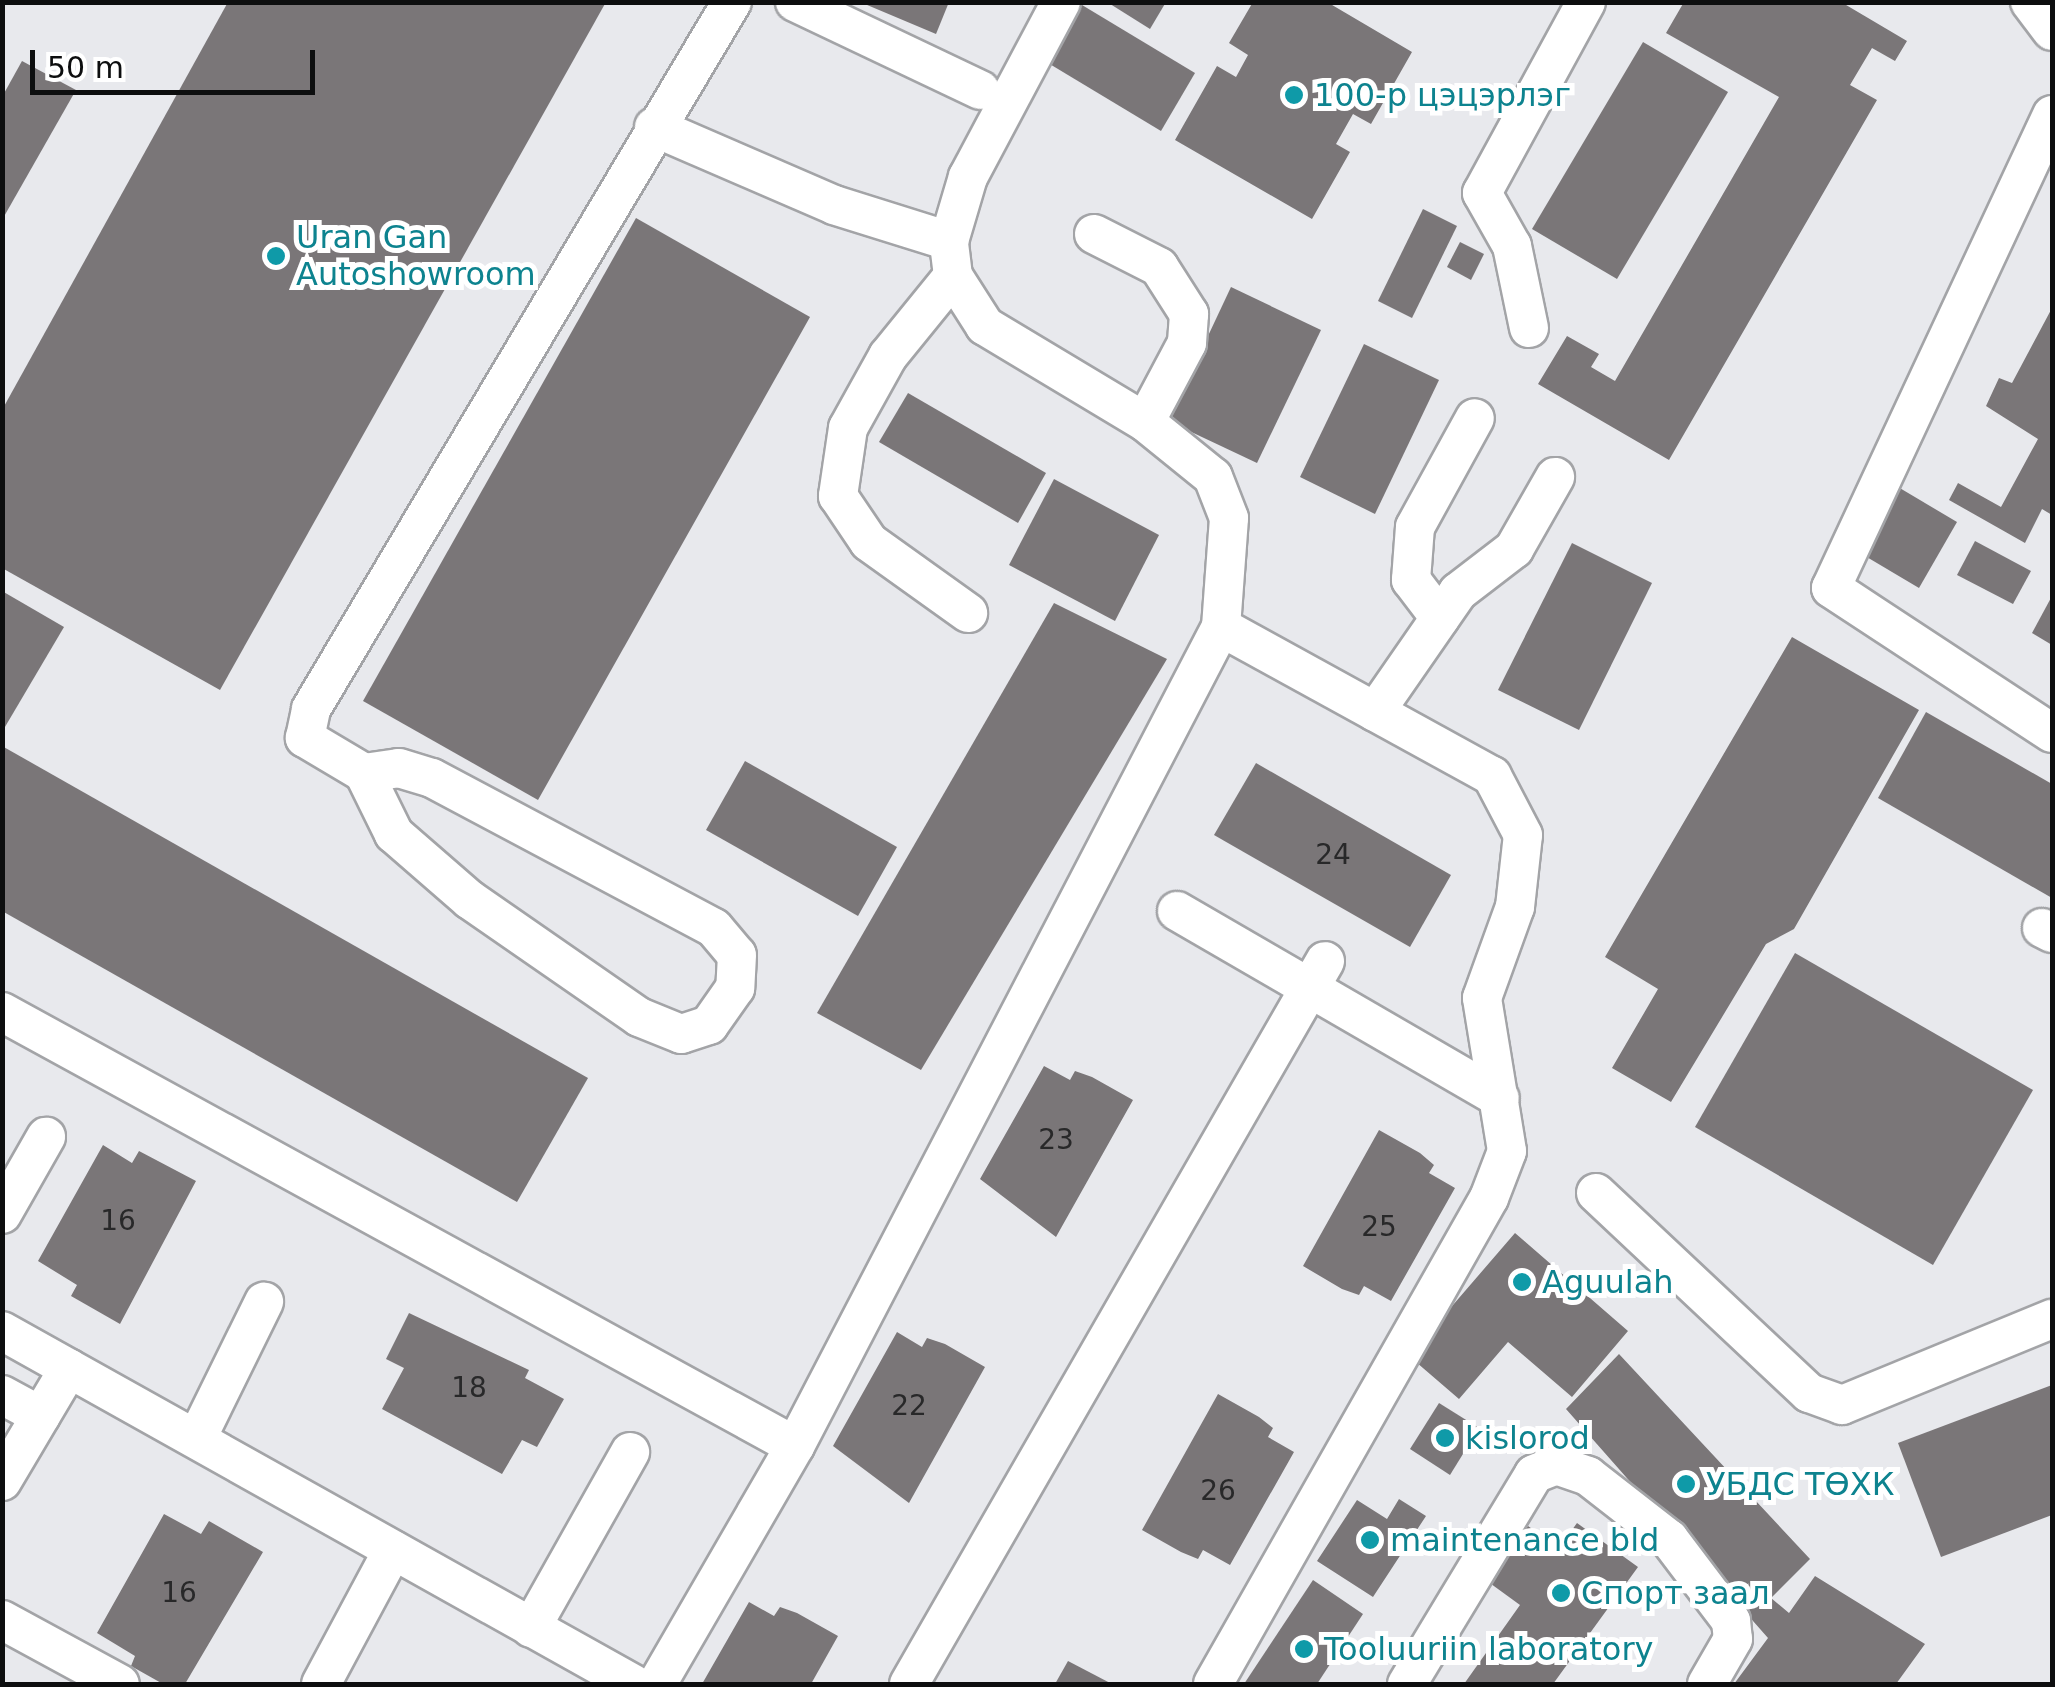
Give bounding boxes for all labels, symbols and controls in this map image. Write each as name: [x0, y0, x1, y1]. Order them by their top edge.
scale bar: [35, 30, 320, 92]
text: 50 m: [47, 50, 124, 85]
place label: 100-р цэцэрлэг: [1314, 76, 1571, 114]
marker: 100-р цэцэрлэг: [1283, 84, 1305, 106]
place label: Uran Gan Autoshowroom: [296, 219, 536, 294]
marker: Uran Gan Autoshowroom: [265, 245, 287, 267]
house number: 24: [1315, 838, 1351, 872]
house number: 23: [1038, 1123, 1074, 1157]
house number: 16: [100, 1204, 136, 1238]
house number: 25: [1361, 1210, 1397, 1244]
place label: Aguulah: [1542, 1263, 1674, 1301]
marker: Aguulah: [1511, 1271, 1533, 1293]
house number: 18: [451, 1371, 487, 1405]
house number: 22: [891, 1389, 927, 1423]
place label: kislorod: [1465, 1419, 1590, 1457]
marker: kislorod: [1434, 1427, 1456, 1449]
place label: УБДС ТӨХК: [1706, 1465, 1894, 1503]
marker: УБДС ТӨХК: [1675, 1473, 1697, 1495]
house number: 26: [1200, 1474, 1236, 1508]
place label: maintenance bld: [1390, 1521, 1659, 1559]
marker: maintenance bld: [1359, 1529, 1381, 1551]
place label: Спорт заал: [1581, 1574, 1770, 1612]
house number: 16: [161, 1576, 197, 1610]
marker: Спорт заал: [1550, 1582, 1572, 1604]
place label: Tooluuriin laboratory: [1324, 1630, 1653, 1668]
marker: Tooluuriin laboratory: [1293, 1638, 1315, 1660]

